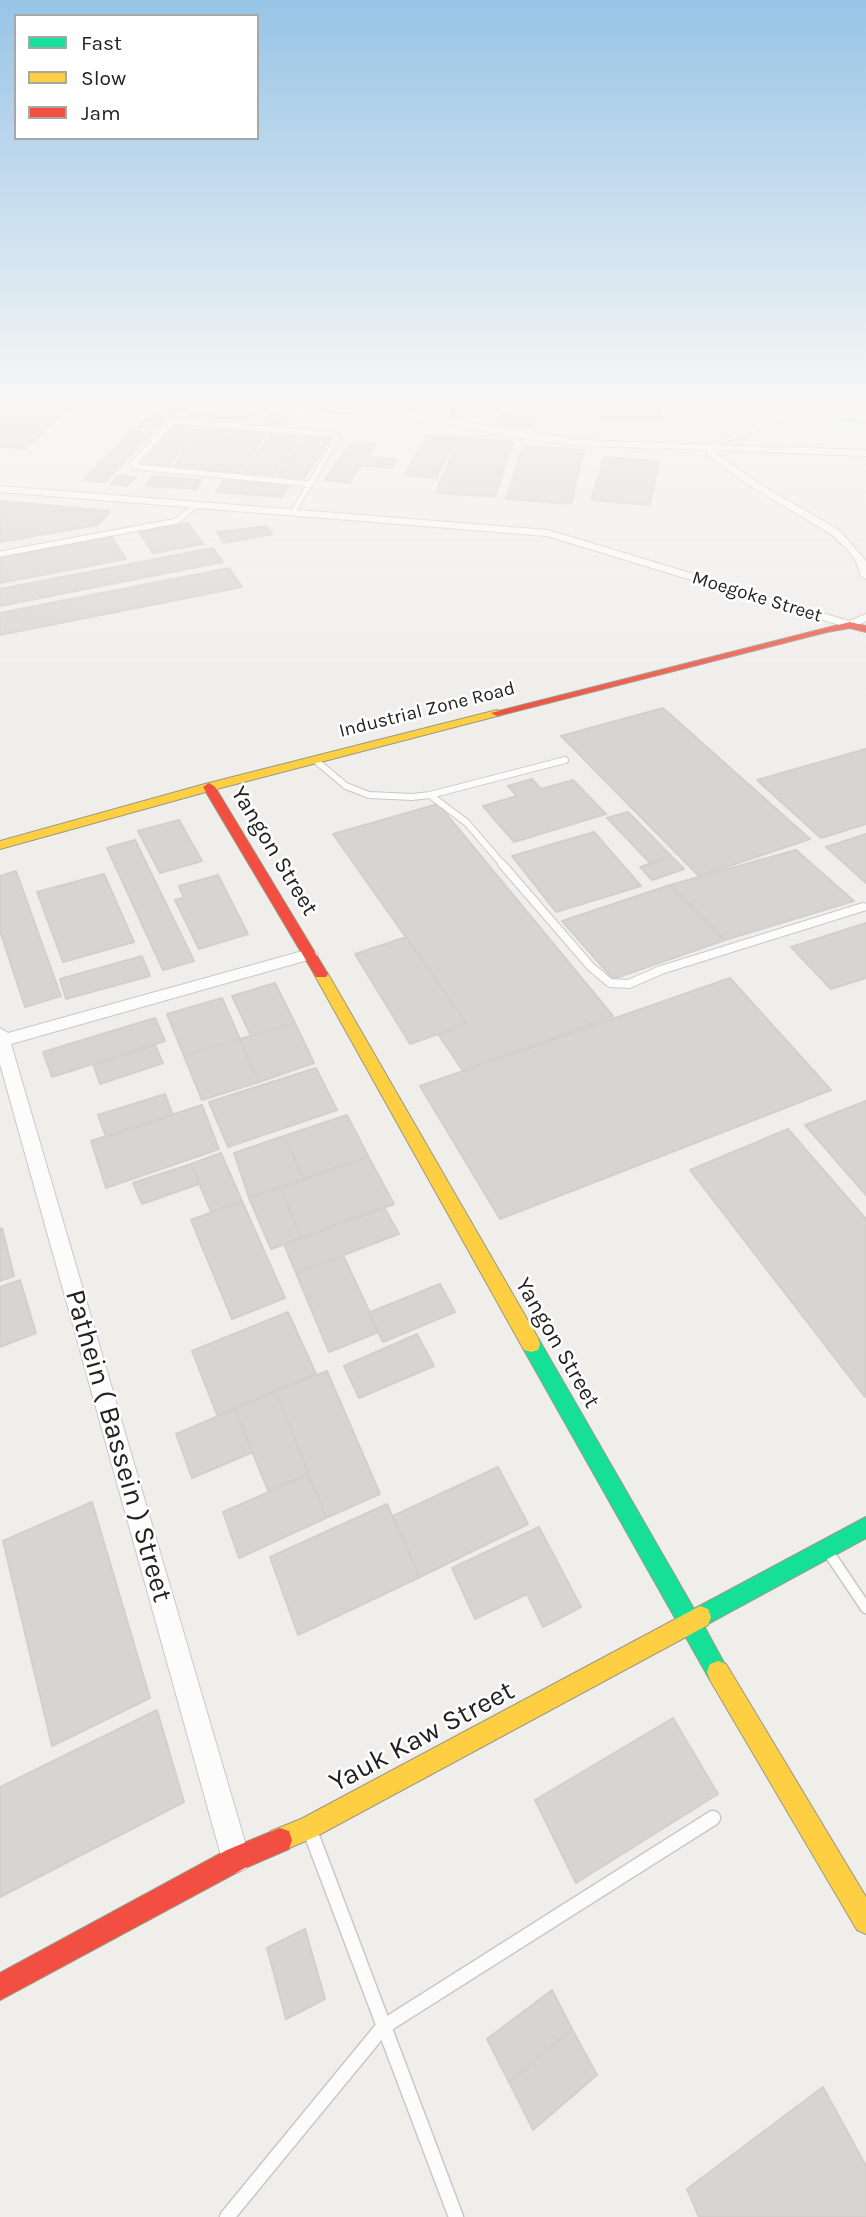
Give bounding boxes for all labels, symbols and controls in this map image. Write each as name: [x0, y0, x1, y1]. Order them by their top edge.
legend: [14, 14, 259, 140]
text: Fast: [81, 31, 122, 55]
text: Slow: [81, 66, 126, 90]
text: Jam: [81, 101, 121, 125]
street label: Moegoke Street: [689, 566, 825, 628]
street label: Industrial Zone Road: [337, 677, 517, 743]
street label: Yangon Street: [225, 781, 323, 921]
street label: Yangon Street: [509, 1273, 605, 1413]
street label: Pathein ( Bassein ) Street: [57, 1286, 179, 1606]
street label: Yauk Kaw Street: [324, 1674, 520, 1800]

